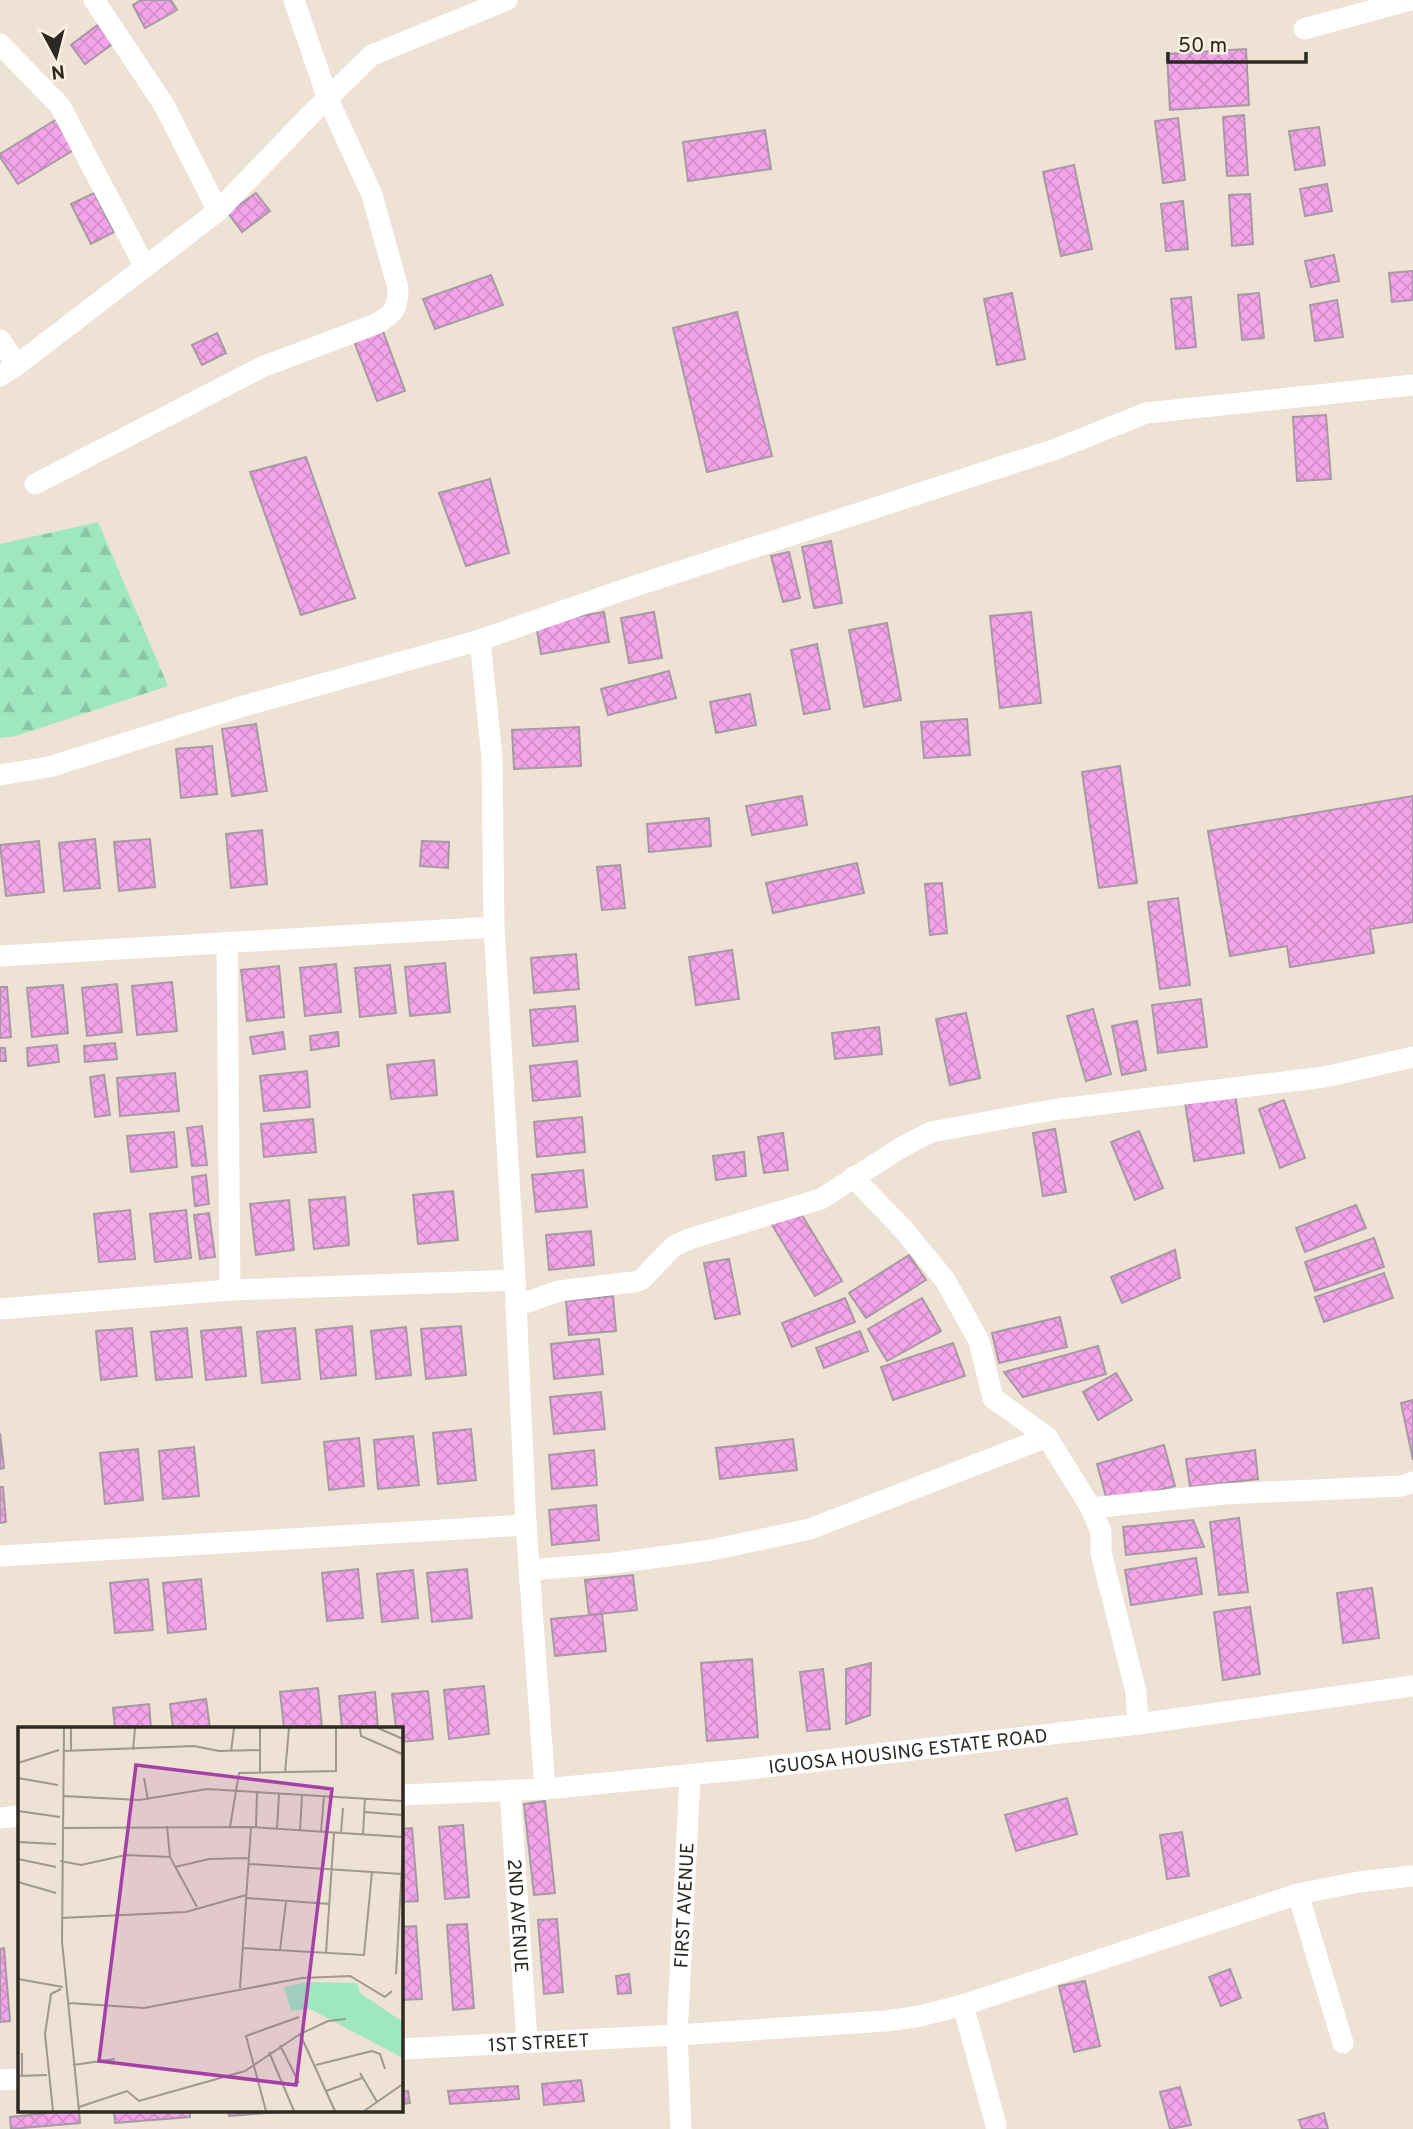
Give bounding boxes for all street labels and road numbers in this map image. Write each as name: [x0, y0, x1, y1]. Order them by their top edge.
street label: IGUOSA HOUSING ESTATE ROAD: [767, 1725, 1049, 1781]
street label: FIRST AVENUE: [670, 1842, 701, 1969]
street label: 2ND AVENUE: [501, 1858, 532, 1974]
street label: 1ST STREET: [488, 2029, 590, 2059]

